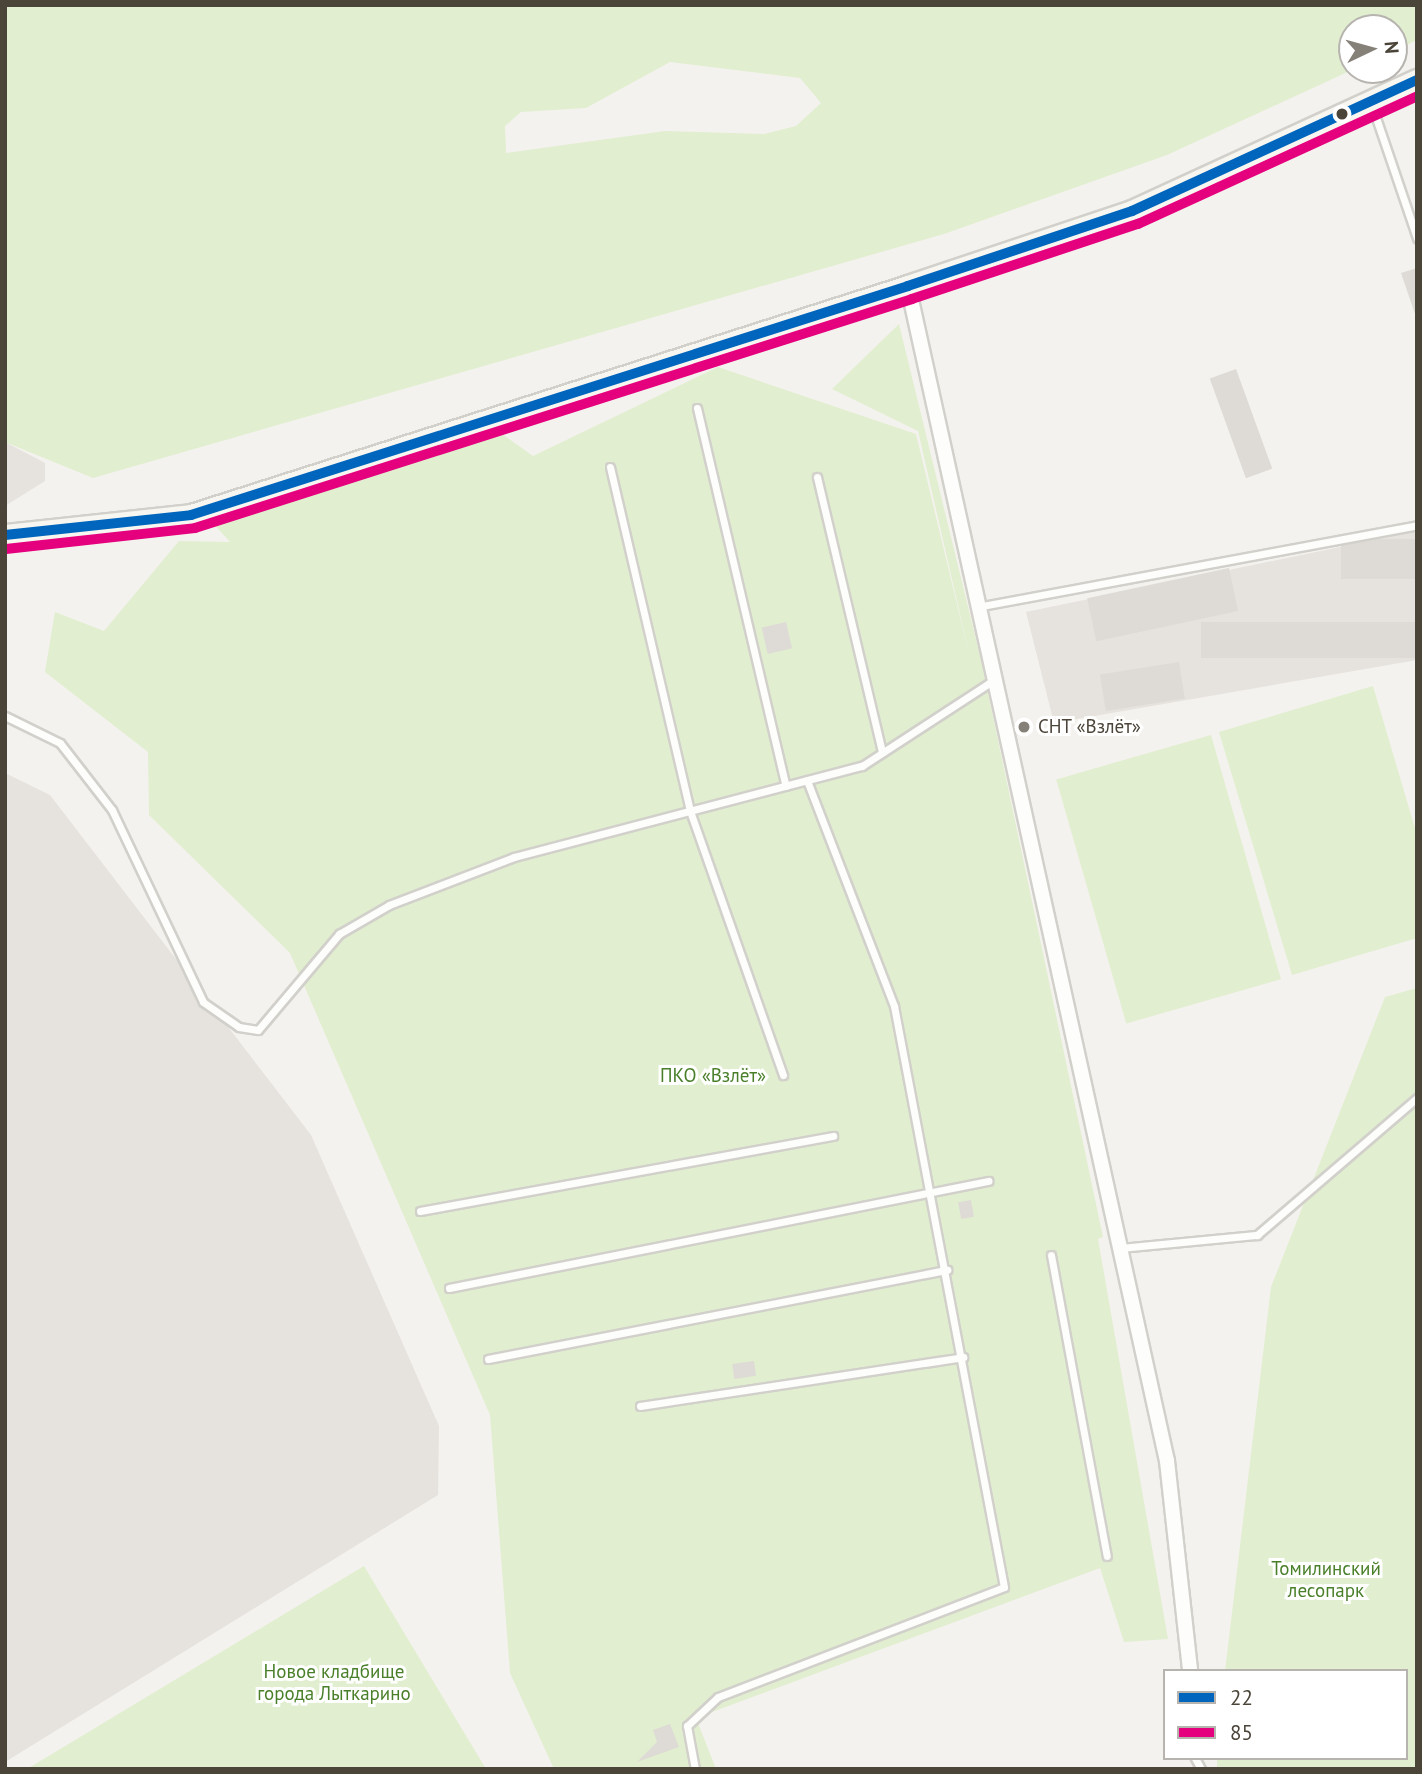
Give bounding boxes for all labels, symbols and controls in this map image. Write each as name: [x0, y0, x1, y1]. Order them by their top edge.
north arrow: [1338, 14, 1408, 84]
text: N: [1379, 40, 1404, 55]
unlabelled marker: [1335, 107, 1349, 121]
place label: СНТ «Взлёт»: [1038, 716, 1142, 738]
marker: СНТ «Взлёт»: [1016, 719, 1032, 735]
park label: ПКО «Взлёт»: [660, 1065, 766, 1087]
park label: Томилинский лесопарк: [1271, 1558, 1381, 1602]
park label: Новое кладбище города Лыткарино: [257, 1661, 411, 1705]
legend: [1163, 1669, 1408, 1760]
text: 22: [1230, 1684, 1253, 1711]
text: 85: [1230, 1719, 1253, 1746]

